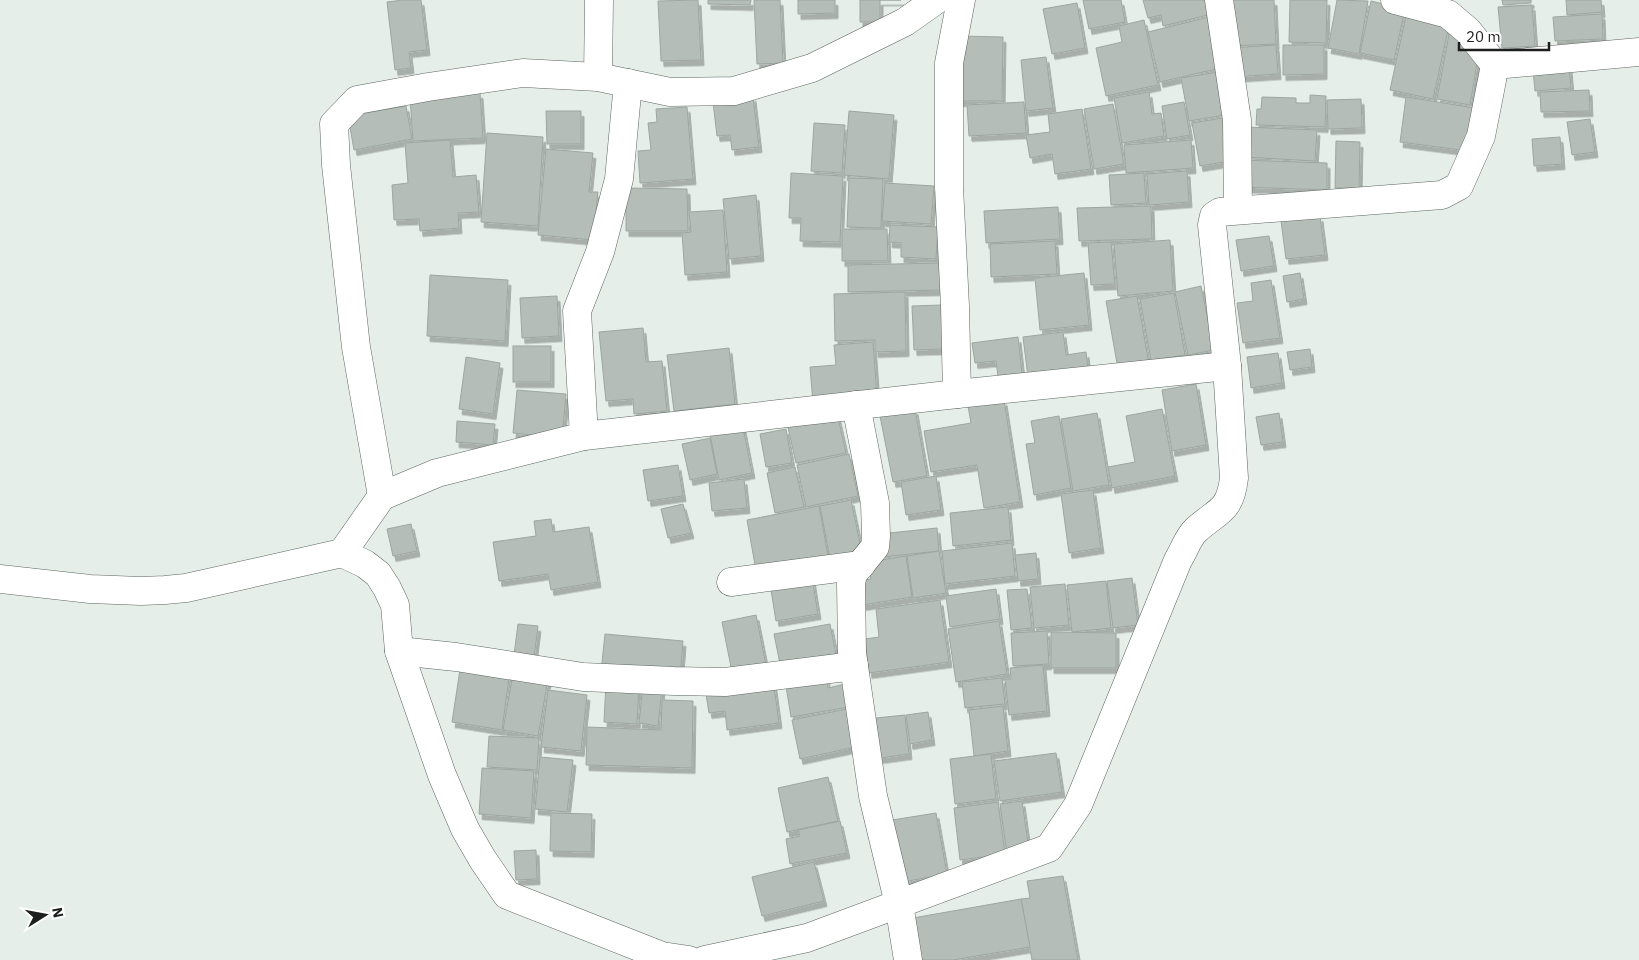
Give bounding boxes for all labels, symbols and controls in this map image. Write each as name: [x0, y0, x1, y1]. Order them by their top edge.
scale bar: [1459, 20, 1549, 52]
text: 20 m: [1466, 27, 1501, 46]
north arrow: [20, 890, 70, 940]
text: N: [48, 906, 68, 919]

